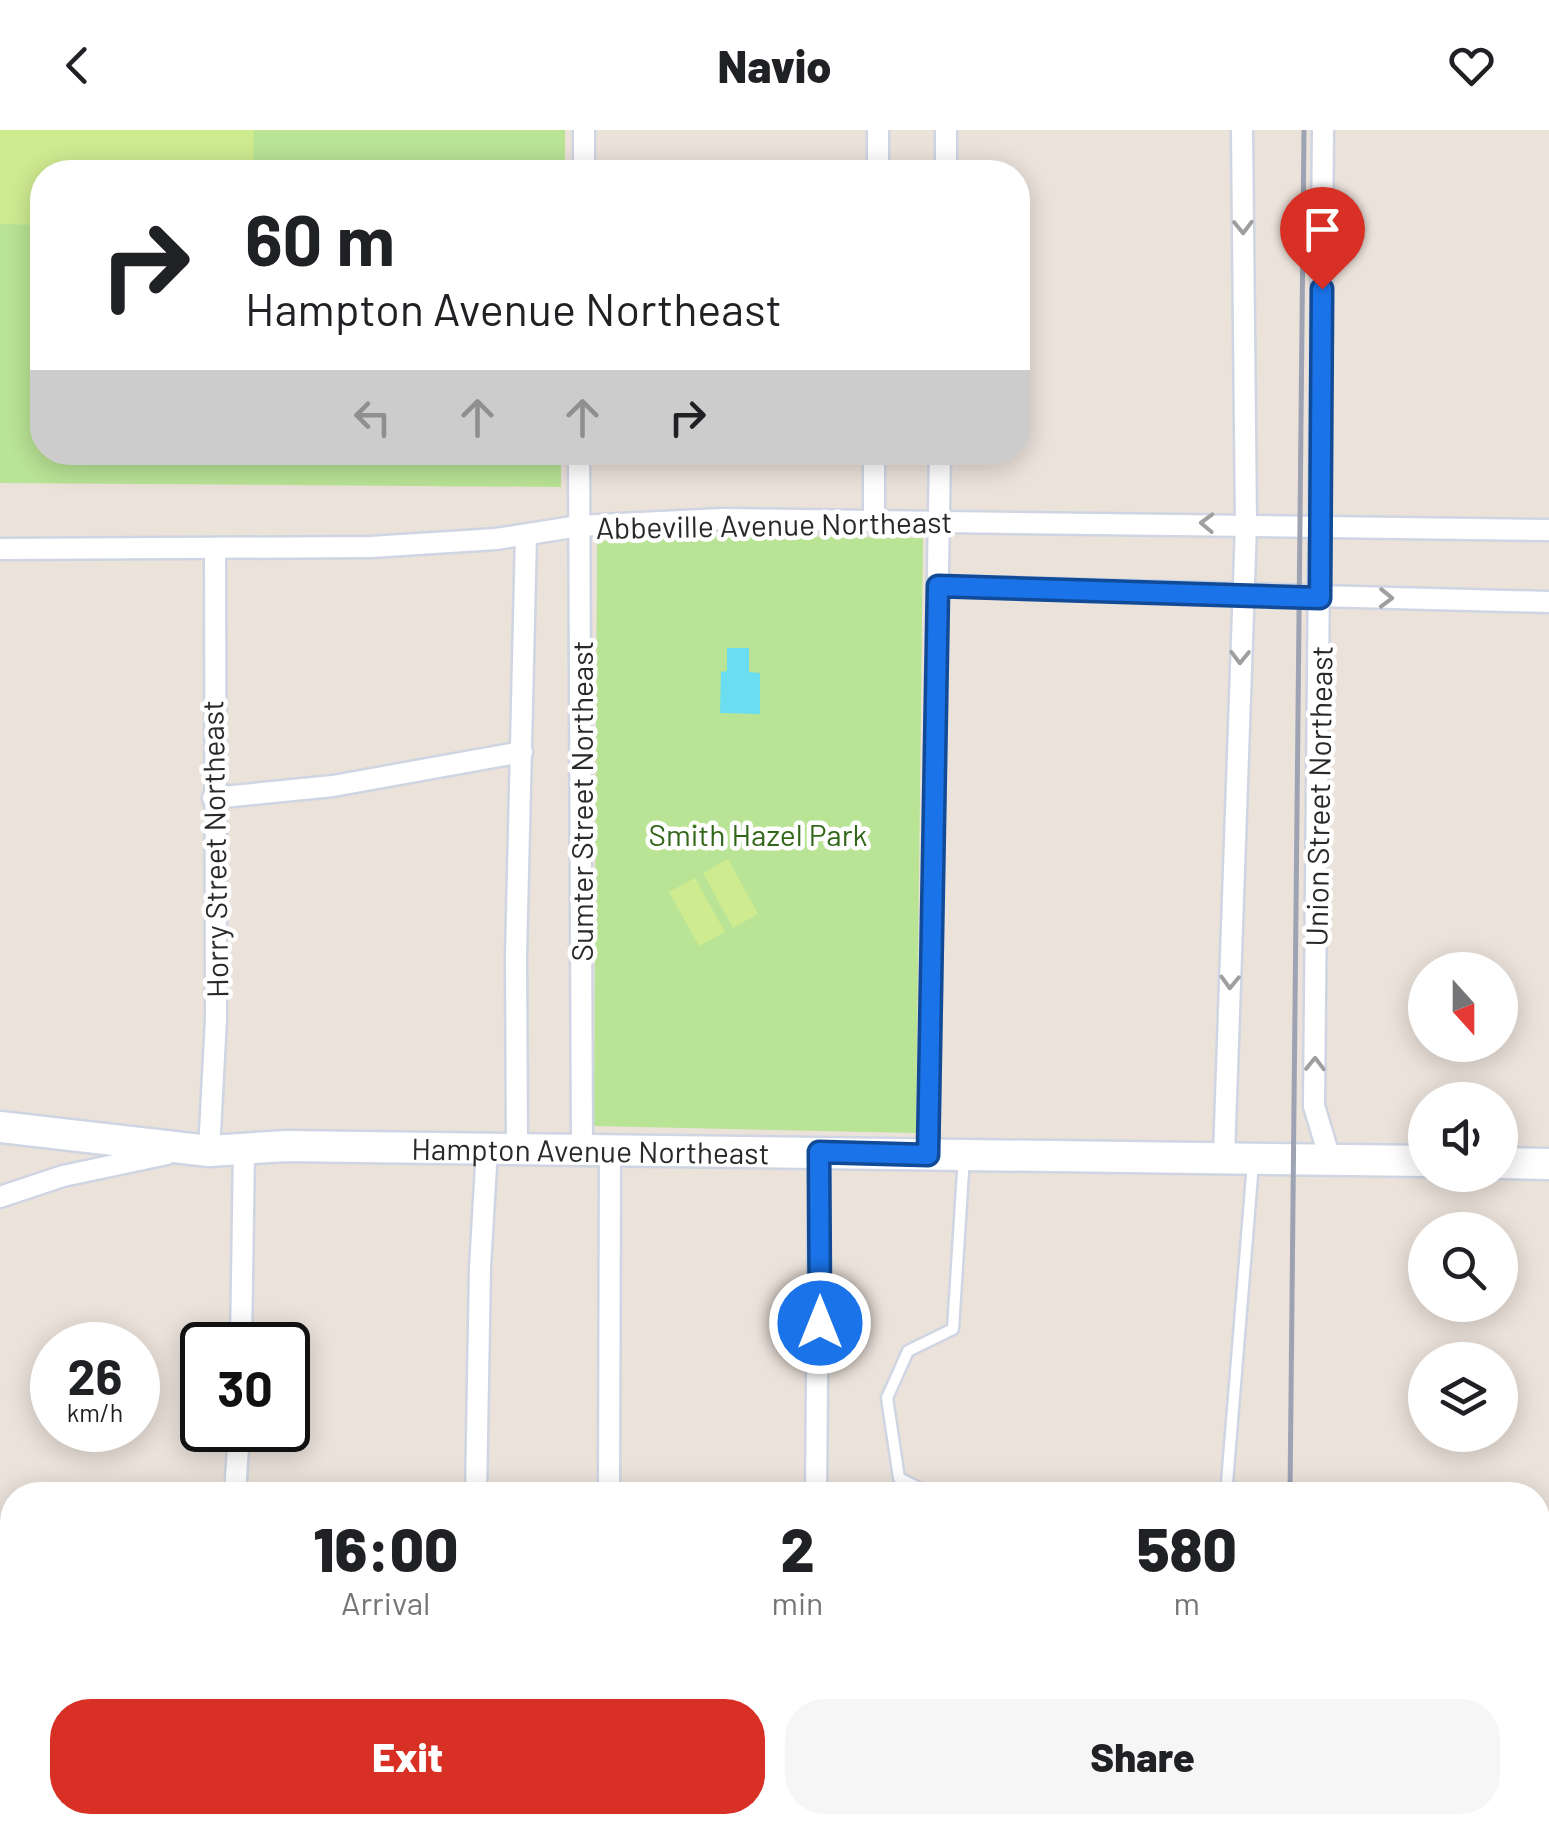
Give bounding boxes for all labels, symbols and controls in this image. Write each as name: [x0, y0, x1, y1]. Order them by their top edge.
icon: back: [50, 38, 105, 93]
text: Navio: [718, 38, 831, 92]
icon: heart: [1444, 38, 1499, 93]
pin: [1280, 187, 1365, 290]
text: 60 m: [245, 196, 395, 280]
icon: right: [80, 200, 210, 330]
icon: arrive: [1295, 202, 1350, 257]
one-way arrow: [1232, 220, 1253, 236]
text: Hampton Avenue Northeast: [245, 281, 782, 335]
icon: left: [345, 390, 400, 445]
icon: ahead: [450, 390, 505, 445]
icon: ahead: [555, 390, 610, 445]
icon: right: [660, 390, 715, 445]
street label: Abbeville Avenue Northeast: [595, 503, 953, 545]
one-way arrow: [1198, 513, 1214, 534]
one-way arrow: [1378, 587, 1394, 609]
street label: Sumter Street Northeast: [563, 640, 599, 962]
street label: Union Street Northeast: [1297, 645, 1339, 947]
one-way arrow: [1230, 650, 1251, 666]
street label: Horry Street Northeast: [193, 700, 235, 998]
park label: Smith Hazel Park: [648, 816, 868, 852]
north arrow: [1408, 952, 1518, 1062]
map controls: [1408, 952, 1518, 1452]
one-way arrow: [1220, 975, 1241, 991]
one-way arrow: [1304, 1056, 1326, 1072]
button: sound: [1408, 1082, 1518, 1192]
street label: Hampton Avenue Northeast: [411, 1130, 770, 1170]
button: search: [1408, 1212, 1518, 1322]
position arrow: [768, 1271, 872, 1375]
speed limit sign: 30: [180, 1322, 310, 1452]
button: layers: [1408, 1342, 1518, 1452]
text: 26: [68, 1345, 122, 1405]
text: km/h: [67, 1397, 123, 1427]
text: 16:00: [313, 1512, 458, 1584]
text: 2: [780, 1512, 814, 1584]
text: 580: [1137, 1512, 1237, 1584]
text: Arrival: [341, 1583, 430, 1621]
text: min: [772, 1583, 823, 1621]
text: m: [1173, 1583, 1200, 1621]
button: Exit: [50, 1699, 765, 1814]
button: Share: [785, 1699, 1500, 1814]

